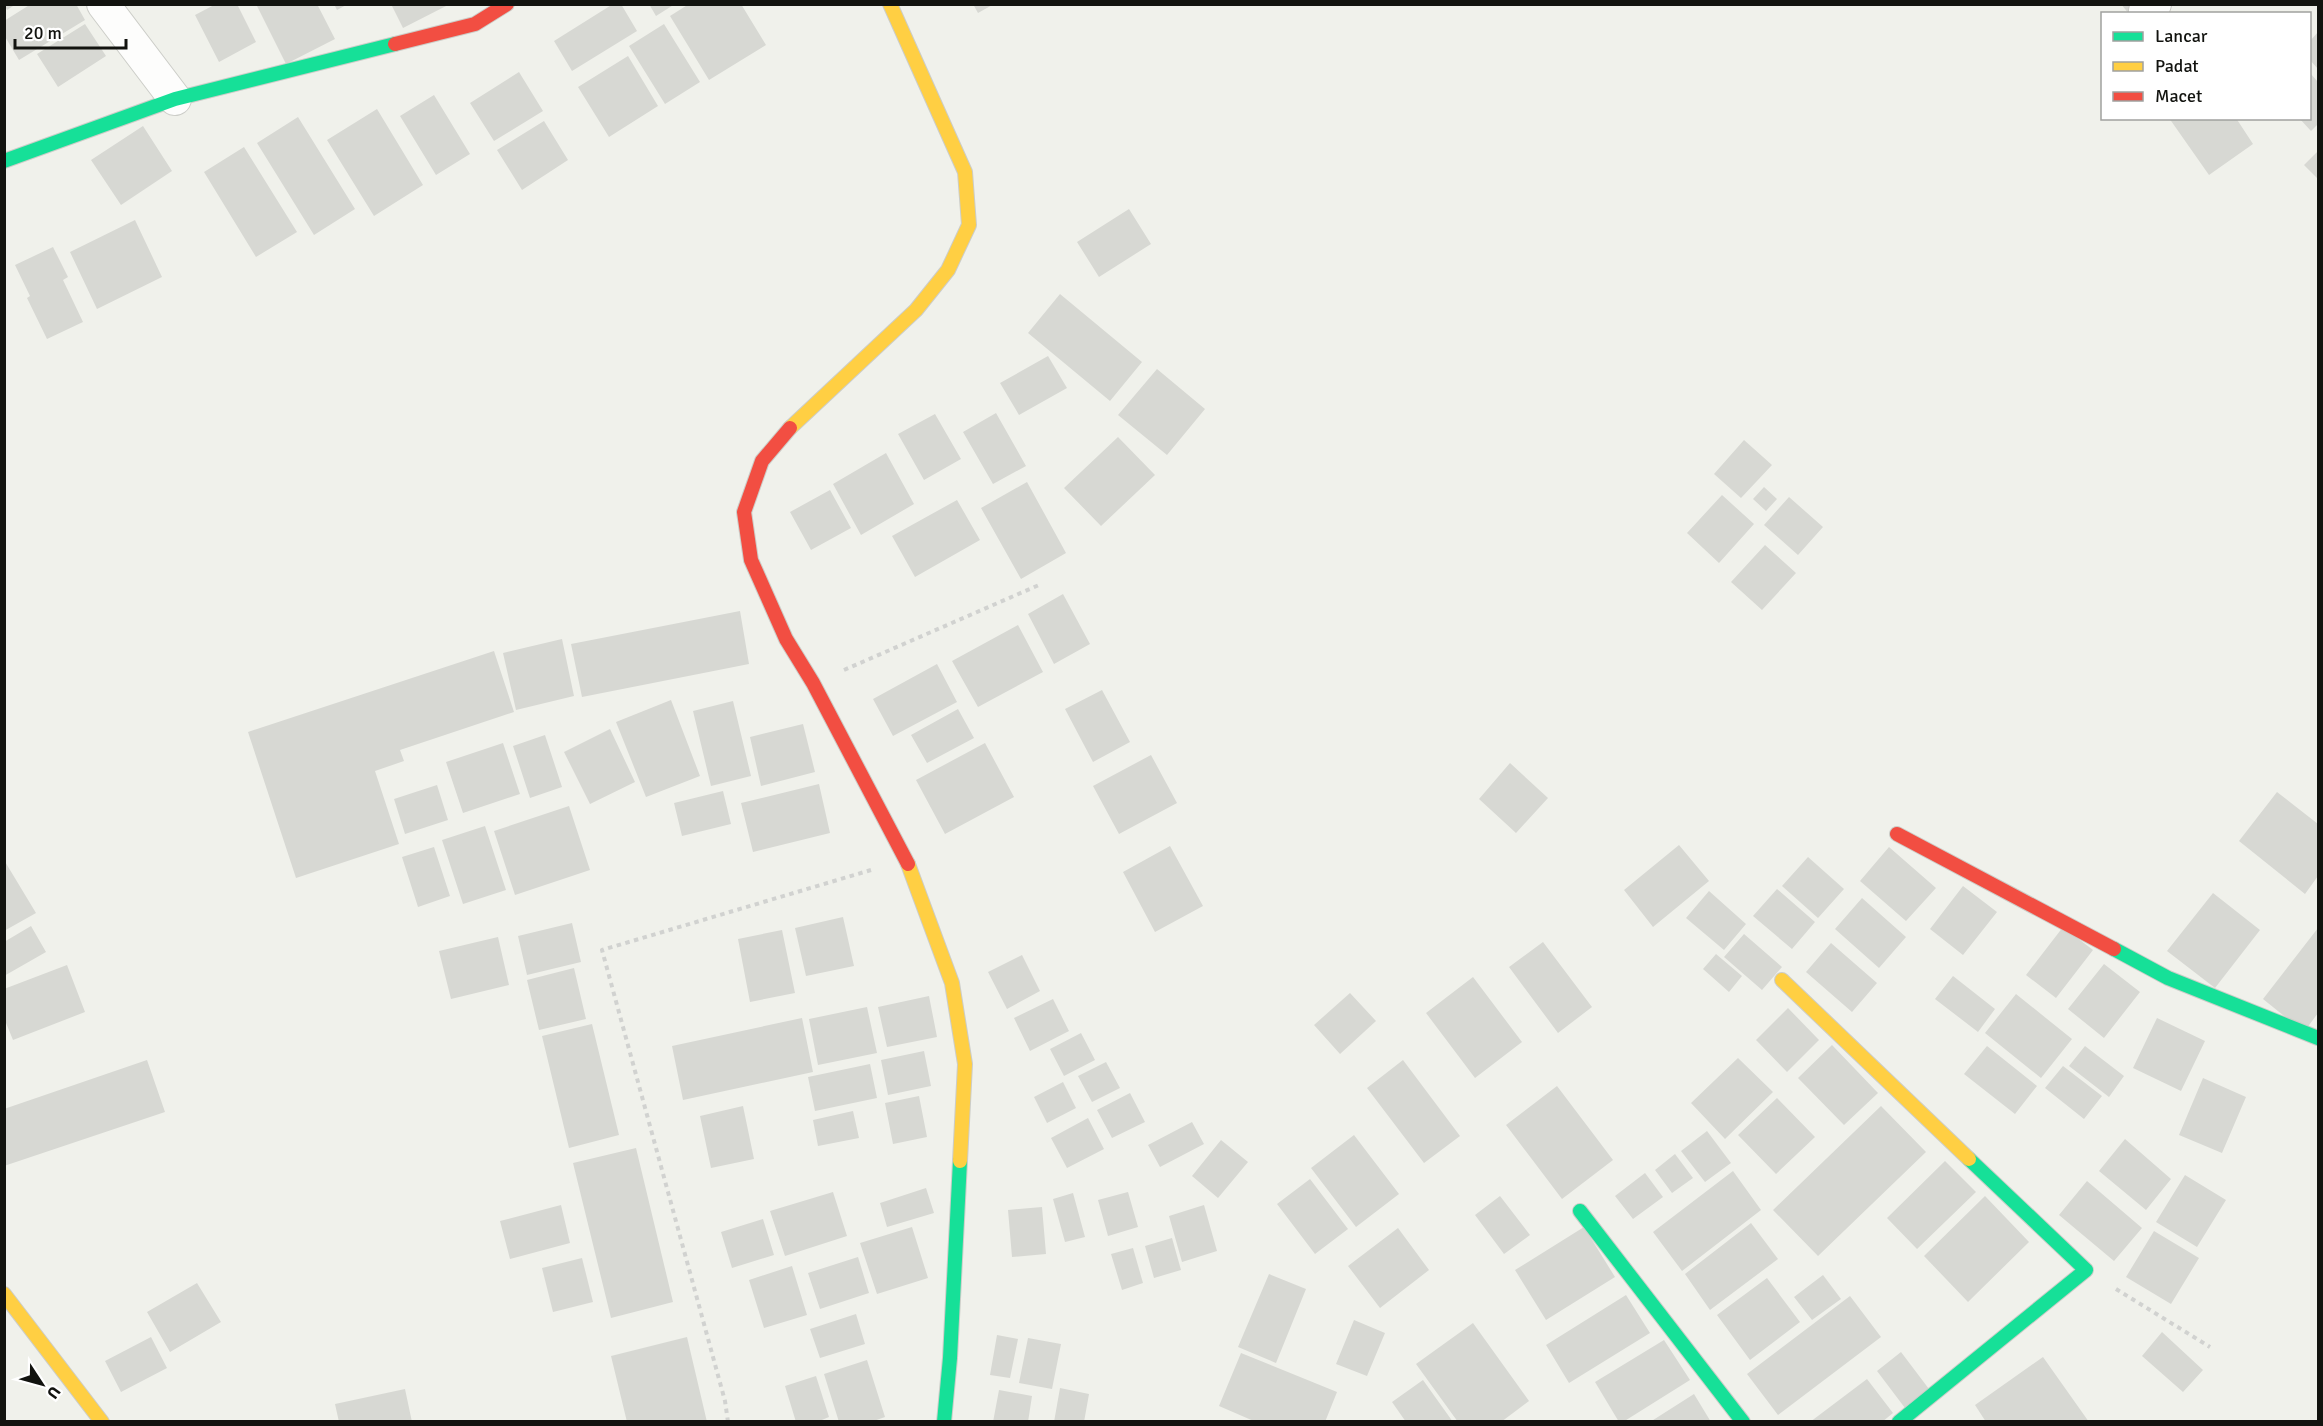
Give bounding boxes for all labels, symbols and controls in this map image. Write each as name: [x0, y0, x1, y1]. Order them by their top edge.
scale bar: [15, 12, 126, 50]
legend: [2101, 12, 2311, 120]
text: 20 m: [24, 22, 62, 44]
text: Lancar: [2155, 25, 2208, 47]
text: Padat: [2155, 55, 2199, 77]
text: Macet: [2155, 85, 2202, 107]
north arrow: [12, 1354, 72, 1414]
text: U: [42, 1382, 65, 1402]

